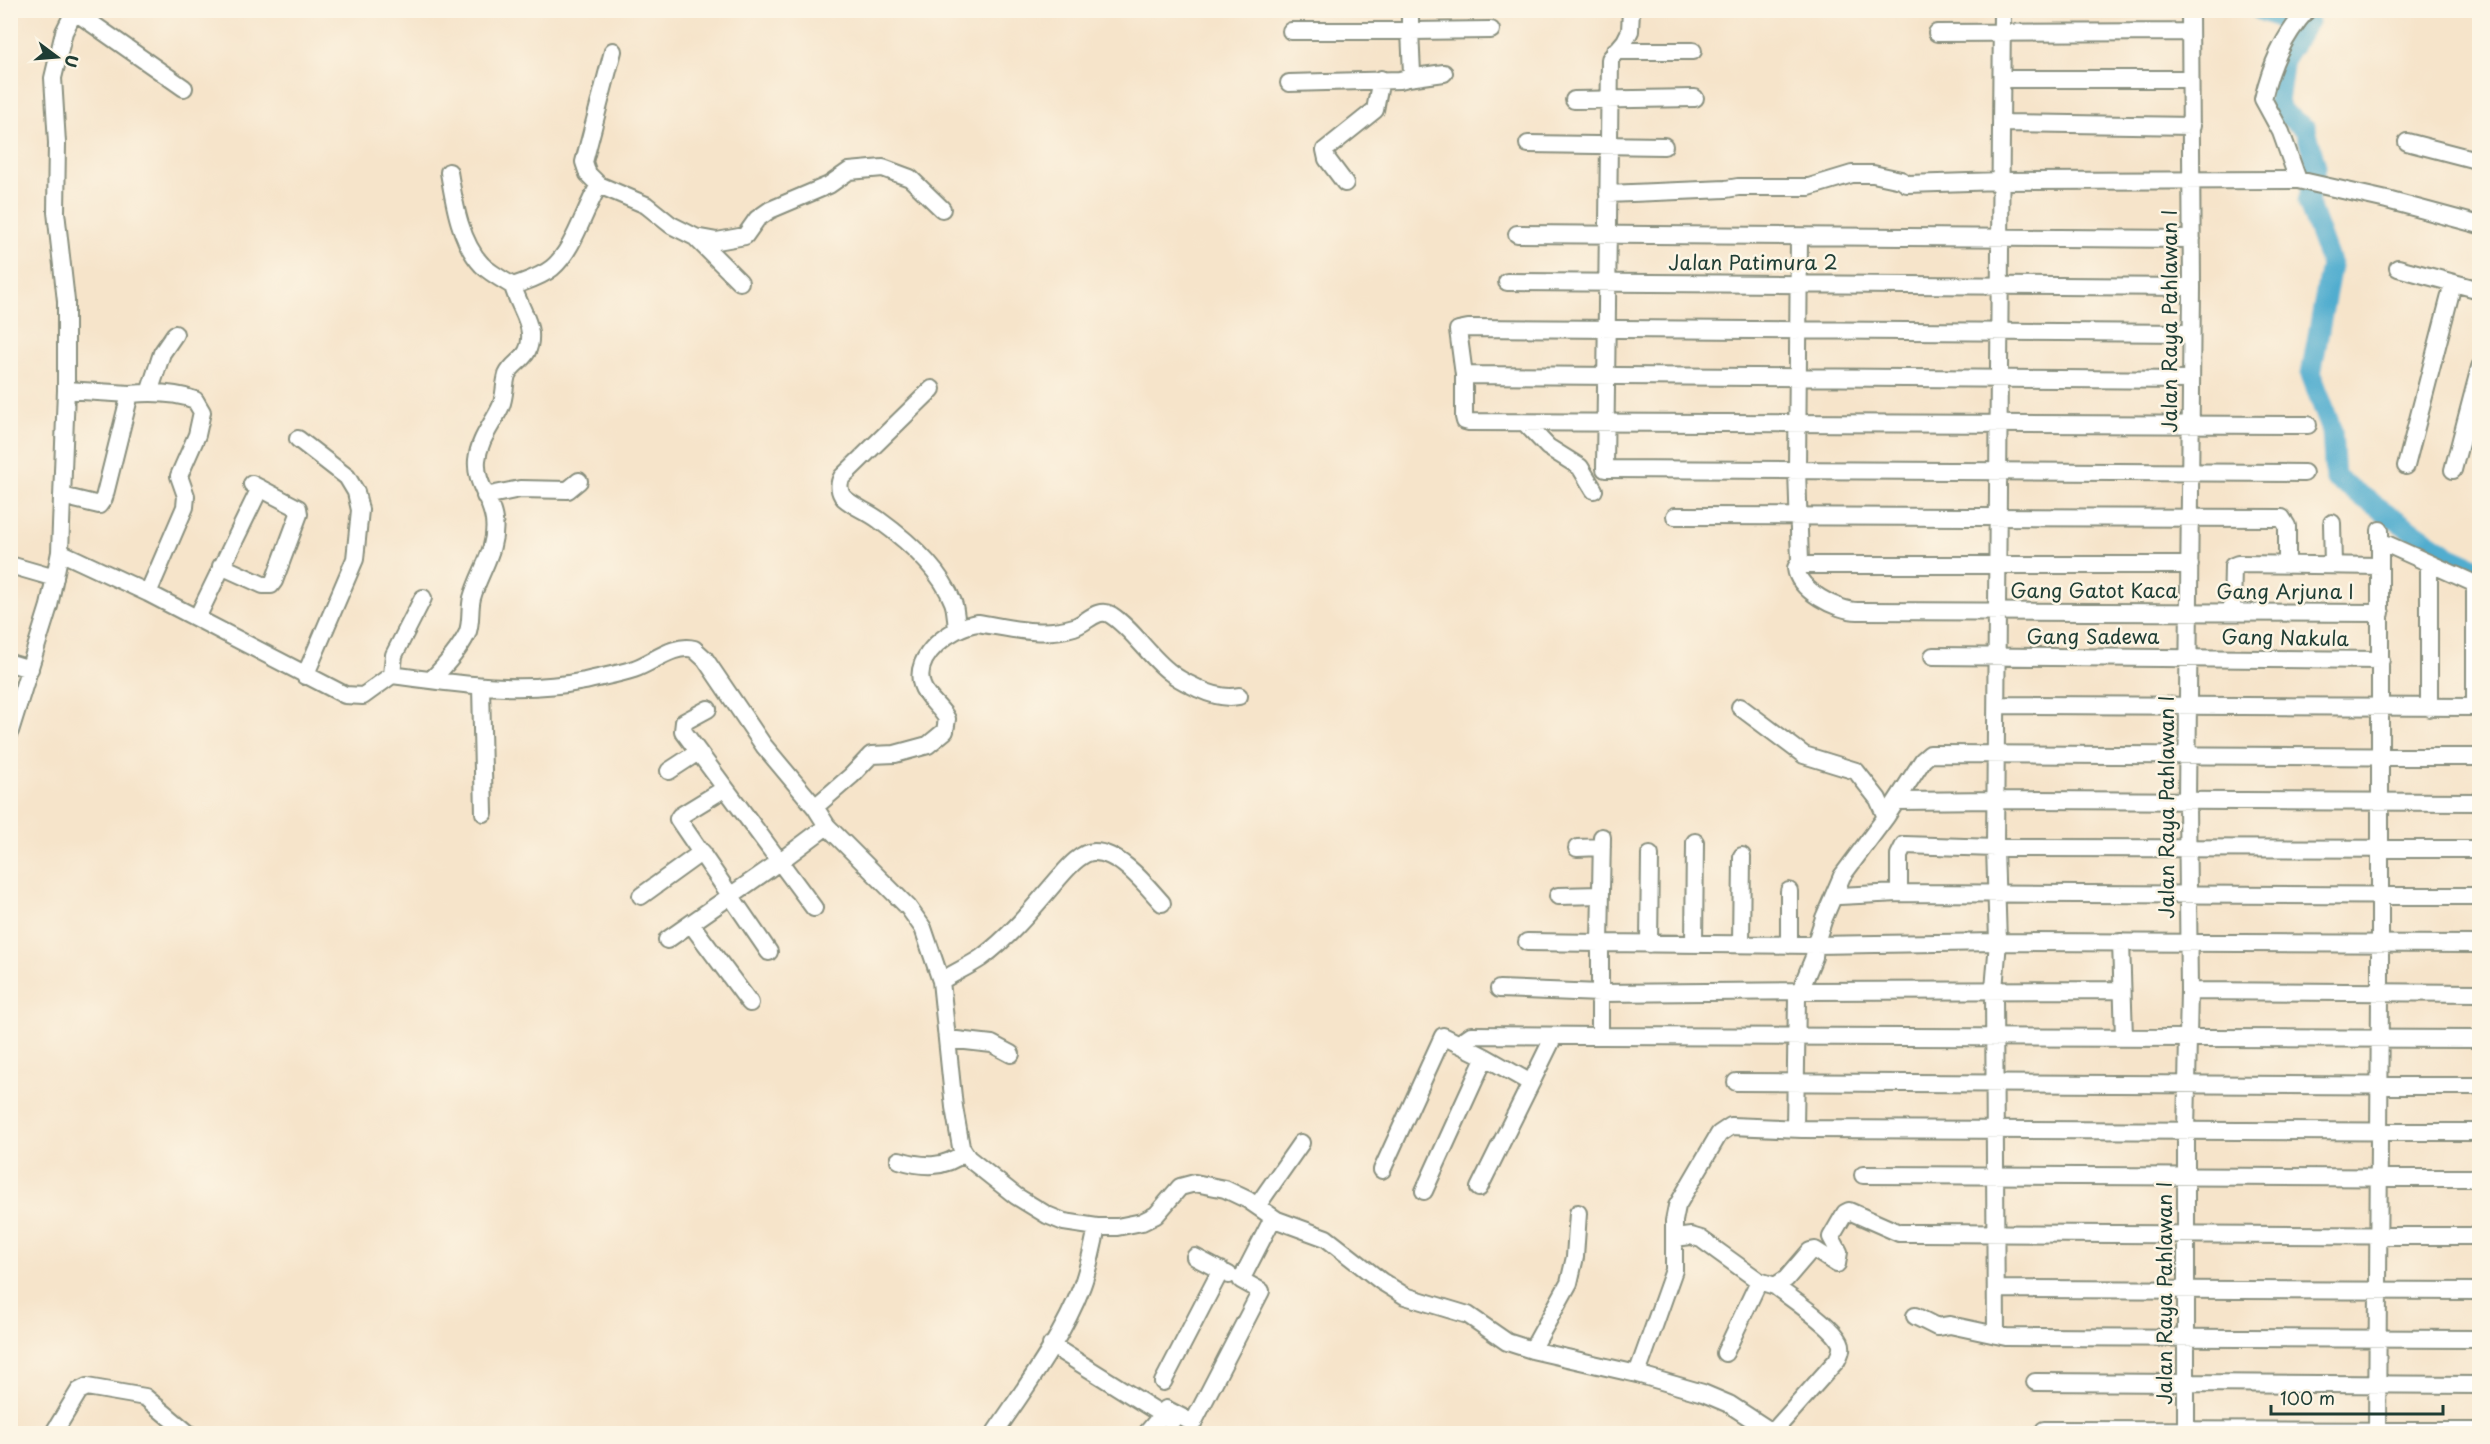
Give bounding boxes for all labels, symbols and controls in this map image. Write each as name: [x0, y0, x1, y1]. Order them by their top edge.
north arrow: [27, 27, 87, 87]
text: U: [59, 52, 86, 71]
street label: Jalan Raya Pahlawan I: [2154, 209, 2184, 433]
street label: Jalan Patimura 2: [1668, 247, 1838, 277]
street label: Gang Gatot Kaca: [2010, 575, 2178, 605]
street label: Gang Arjuna I: [2216, 576, 2354, 606]
street label: Gang Sadewa: [2026, 621, 2160, 651]
street label: Gang Nakula: [2221, 621, 2350, 653]
street label: Jalan Raya Pahlawan I: [2151, 695, 2181, 919]
street label: Jalan Raya Pahlawan I: [2149, 1181, 2179, 1405]
scale bar: [2271, 1378, 2444, 1416]
text: 100 m: [2280, 1384, 2335, 1411]

